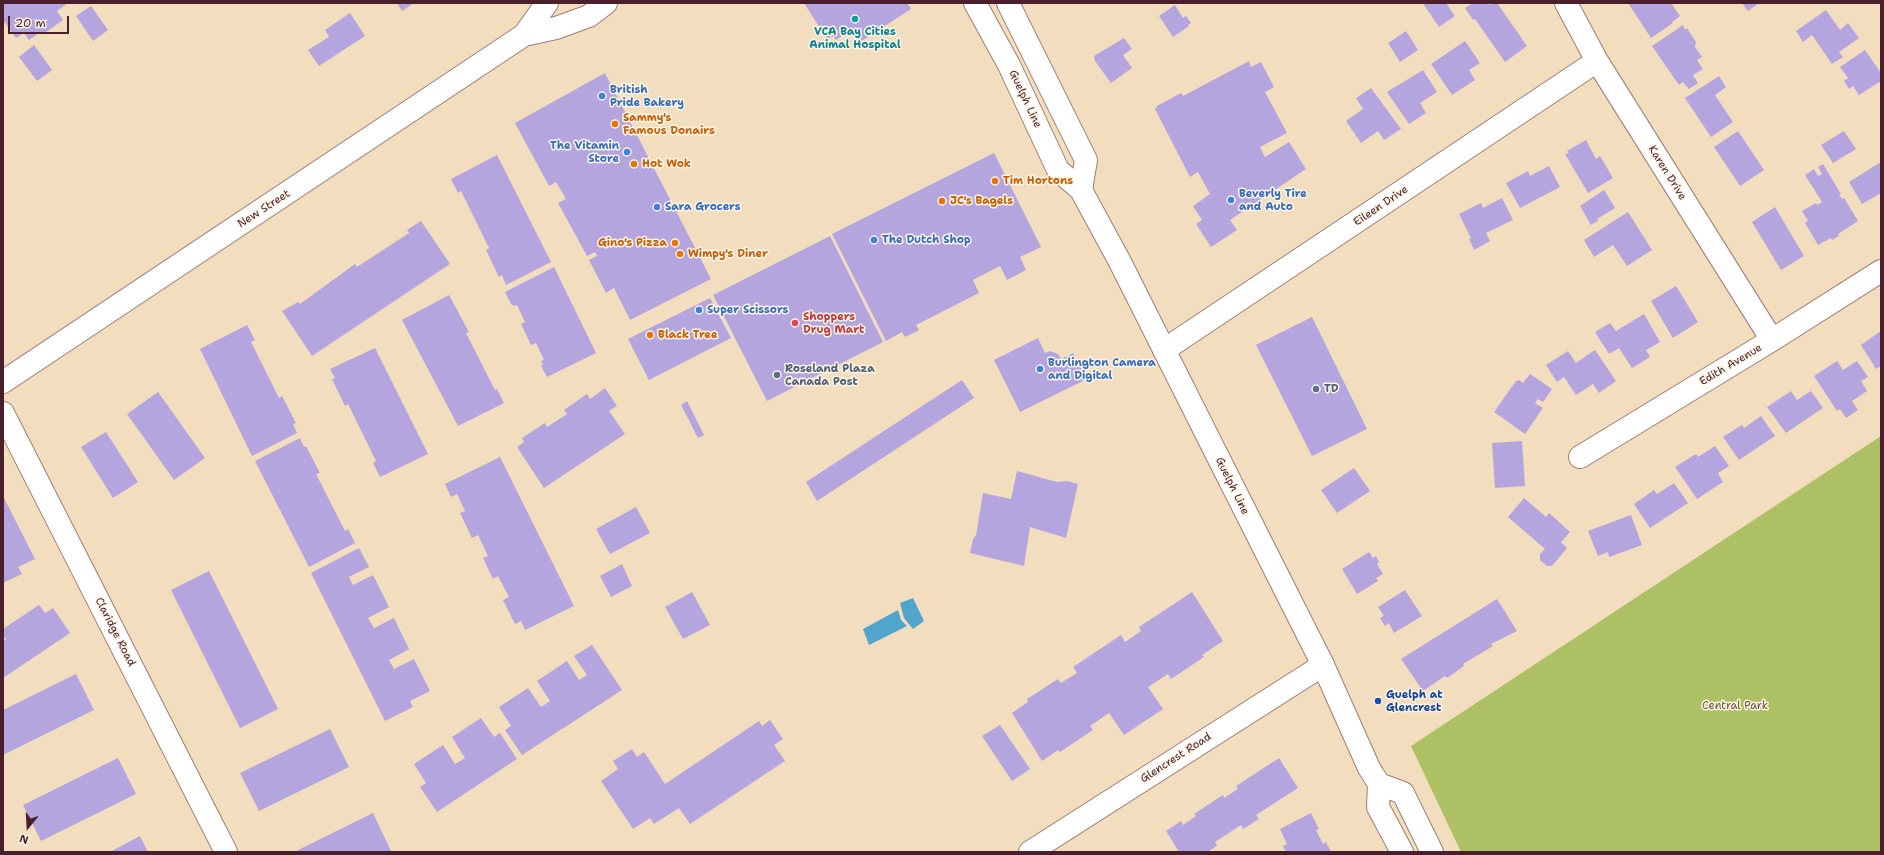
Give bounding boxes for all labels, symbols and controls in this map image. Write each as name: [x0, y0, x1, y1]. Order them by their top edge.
scale bar: [10, 8, 71, 34]
marker: VCA Bay Cities Animal Hospital: [850, 14, 860, 24]
text: 20 m: [15, 15, 46, 31]
place label: VCA Bay Cities Animal Hospital: [809, 25, 901, 51]
street label: Guelph Line: [1006, 68, 1044, 130]
place label: British Pride Bakery: [610, 83, 684, 109]
marker: British Pride Bakery: [597, 91, 607, 101]
place label: Sammy's Famous Donairs: [623, 111, 715, 137]
marker: Sammy's Famous Donairs: [610, 119, 620, 129]
place label: The Vitamin Store: [550, 139, 619, 165]
street label: Karen Drive: [1645, 143, 1689, 203]
marker: The Vitamin Store: [622, 147, 632, 157]
place label: Hot Wok: [642, 157, 691, 171]
marker: Hot Wok: [629, 159, 639, 169]
place label: Tim Hortons: [1003, 174, 1073, 188]
marker: Tim Hortons: [990, 176, 1000, 186]
street label: Eileen Drive: [1351, 183, 1411, 229]
street label: New Street: [235, 187, 293, 231]
place label: Beverly Tire and Auto: [1239, 187, 1307, 213]
place label: JC's Bagels: [950, 194, 1013, 208]
marker: Beverly Tire and Auto: [1226, 195, 1236, 205]
marker: JC's Bagels: [937, 196, 947, 206]
place label: Sara Grocers: [665, 200, 741, 214]
marker: Sara Grocers: [652, 202, 662, 212]
place label: The Dutch Shop: [882, 233, 971, 247]
marker: The Dutch Shop: [869, 235, 879, 245]
place label: Gino's Pizza: [598, 236, 667, 250]
marker: Gino's Pizza: [670, 238, 680, 248]
place label: Wimpy's Diner: [688, 247, 768, 261]
marker: Wimpy's Diner: [675, 249, 685, 259]
place label: Super Scissors: [707, 303, 788, 317]
marker: Super Scissors: [694, 305, 704, 315]
place label: Shoppers Drug Mart: [803, 310, 864, 336]
marker: Shoppers Drug Mart: [790, 318, 800, 328]
place label: Black Tree: [658, 328, 718, 342]
marker: Black Tree: [645, 330, 655, 340]
street label: Edith Avenue: [1697, 341, 1765, 389]
place label: Burlington Camera and Digital: [1048, 356, 1156, 382]
place label: Roseland Plaza Canada Post: [785, 362, 875, 388]
marker: Burlington Camera and Digital: [1035, 364, 1045, 374]
marker: Roseland Plaza Canada Post: [772, 370, 782, 380]
place label: TD: [1324, 382, 1339, 396]
marker: TD: [1311, 384, 1321, 394]
street label: Guelph Line: [1212, 455, 1252, 517]
street label: Claridge Road: [92, 595, 138, 669]
place label: Guelph at Glencrest: [1386, 688, 1443, 714]
marker: Guelph at Glencrest: [1373, 696, 1383, 706]
park label: Central Park: [1702, 699, 1768, 713]
street label: Glencrest Road: [1138, 730, 1214, 786]
north arrow: [8, 807, 48, 847]
text: N: [18, 830, 31, 847]

